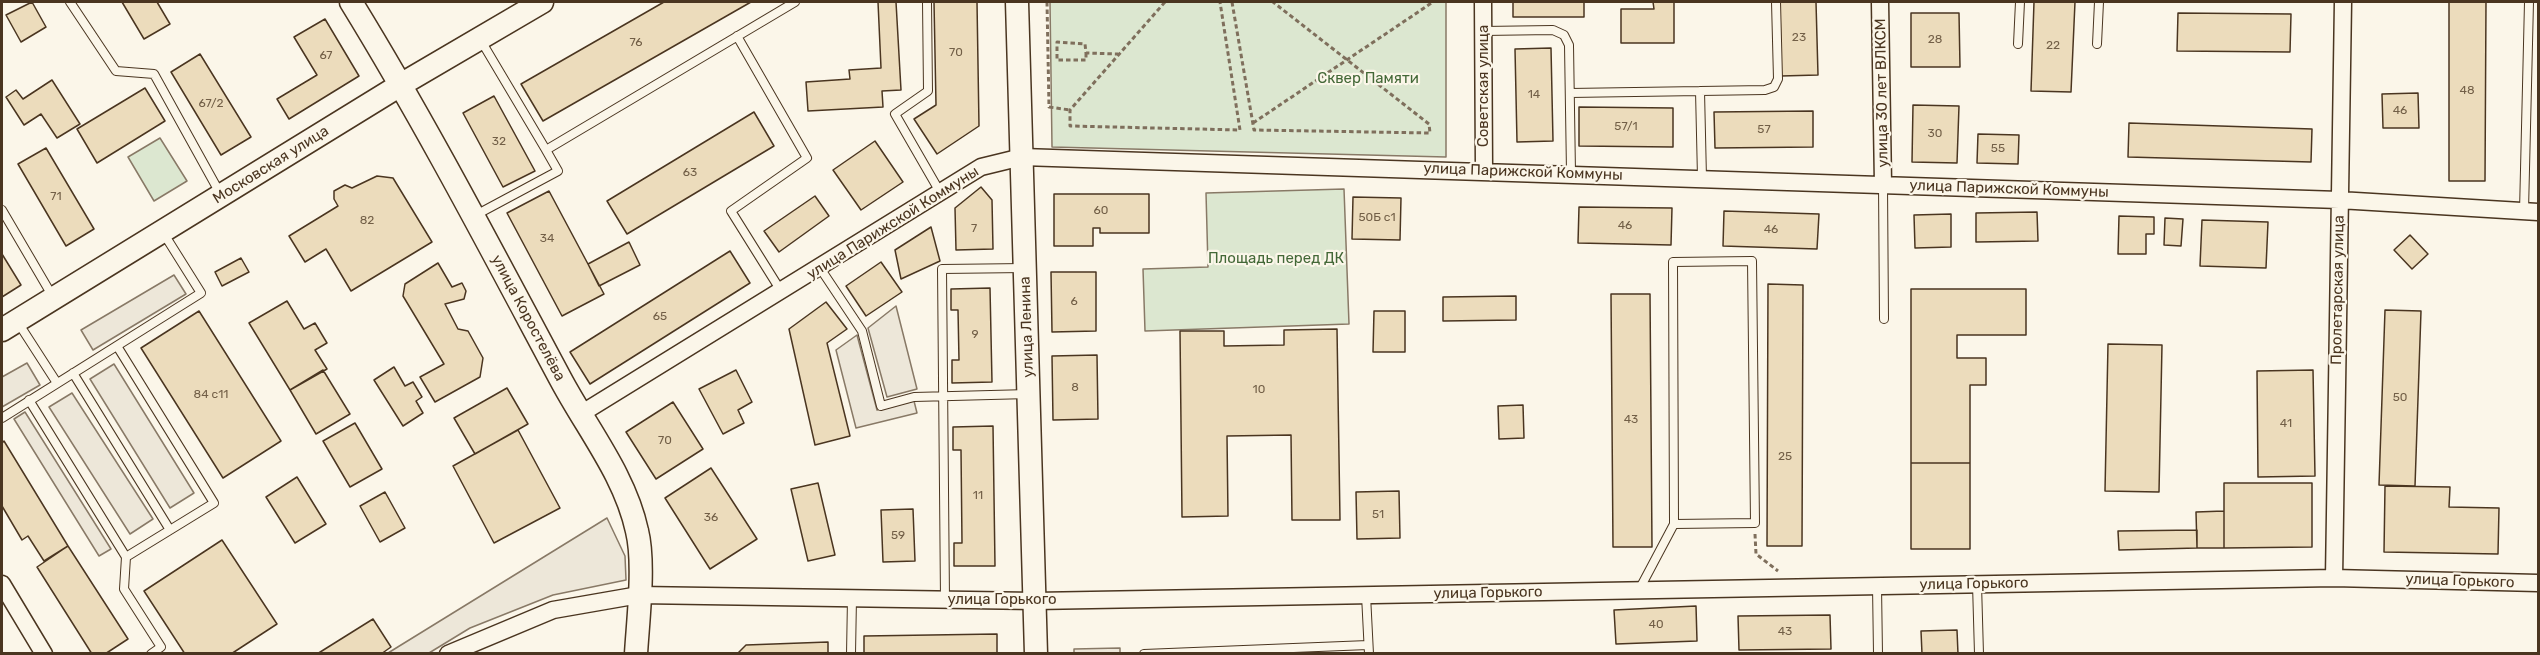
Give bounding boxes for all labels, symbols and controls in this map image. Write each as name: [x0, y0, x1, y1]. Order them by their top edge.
street label: улица 30 лет ВЛКСМ: [1872, 18, 1892, 168]
street label: Советская улица: [1475, 25, 1493, 147]
house number: 23: [1792, 31, 1806, 45]
house number: 28: [1928, 33, 1942, 47]
house number: 76: [629, 36, 643, 50]
house number: 22: [2046, 39, 2060, 53]
house number: 70: [949, 46, 963, 60]
house number: 67: [319, 49, 333, 63]
park label: Сквер Памяти: [1317, 70, 1419, 88]
house number: 48: [2459, 84, 2475, 98]
house number: 14: [1528, 88, 1540, 102]
house number: 67/2: [199, 97, 223, 111]
house number: 46: [2393, 104, 2407, 118]
house number: 57/1: [1614, 120, 1638, 134]
street label: Московская улица: [210, 122, 332, 208]
house number: 57: [1757, 123, 1771, 137]
house number: 30: [1928, 127, 1942, 141]
house number: 32: [492, 135, 506, 149]
house number: 55: [1991, 142, 2005, 156]
street label: улица Парижской Коммуны: [1423, 160, 1623, 184]
street label: улица Парижской Коммуны: [804, 163, 982, 283]
house number: 63: [683, 166, 697, 180]
street label: улица Парижской Коммуны: [1909, 177, 2109, 201]
house number: 71: [50, 190, 62, 204]
house number: 60: [1094, 204, 1108, 218]
house number: 50Б с1: [1358, 211, 1396, 225]
house number: 82: [360, 214, 374, 228]
street label: Пролетарская улица: [2328, 215, 2348, 365]
house number: 46: [1618, 219, 1632, 233]
house number: 7: [971, 222, 977, 236]
house number: 46: [1764, 223, 1778, 237]
house number: 34: [540, 232, 554, 246]
park label: Площадь перед ДК: [1208, 250, 1344, 268]
street label: улица Коростелёва: [487, 252, 569, 384]
street label: улица Ленина: [1016, 276, 1038, 378]
house number: 6: [1070, 295, 1078, 309]
house number: 65: [653, 310, 667, 324]
house number: 9: [971, 328, 979, 342]
house number: 8: [1071, 381, 1079, 395]
house number: 10: [1253, 383, 1265, 397]
house number: 84 с11: [194, 388, 228, 402]
house number: 50: [2393, 391, 2407, 405]
house number: 43: [1624, 413, 1638, 427]
house number: 41: [2280, 417, 2292, 431]
house number: 70: [658, 434, 672, 448]
house number: 25: [1778, 450, 1792, 464]
house number: 11: [973, 489, 983, 503]
house number: 51: [1372, 508, 1384, 522]
house number: 36: [704, 511, 718, 525]
house number: 59: [891, 529, 905, 543]
street label: улица Горького: [2405, 570, 2515, 592]
street label: улица Горького: [1919, 574, 2029, 594]
street label: улица Горького: [1433, 583, 1543, 603]
street label: улица Горького: [947, 591, 1057, 609]
house number: 40: [1648, 618, 1664, 632]
house number: 43: [1778, 625, 1792, 639]

